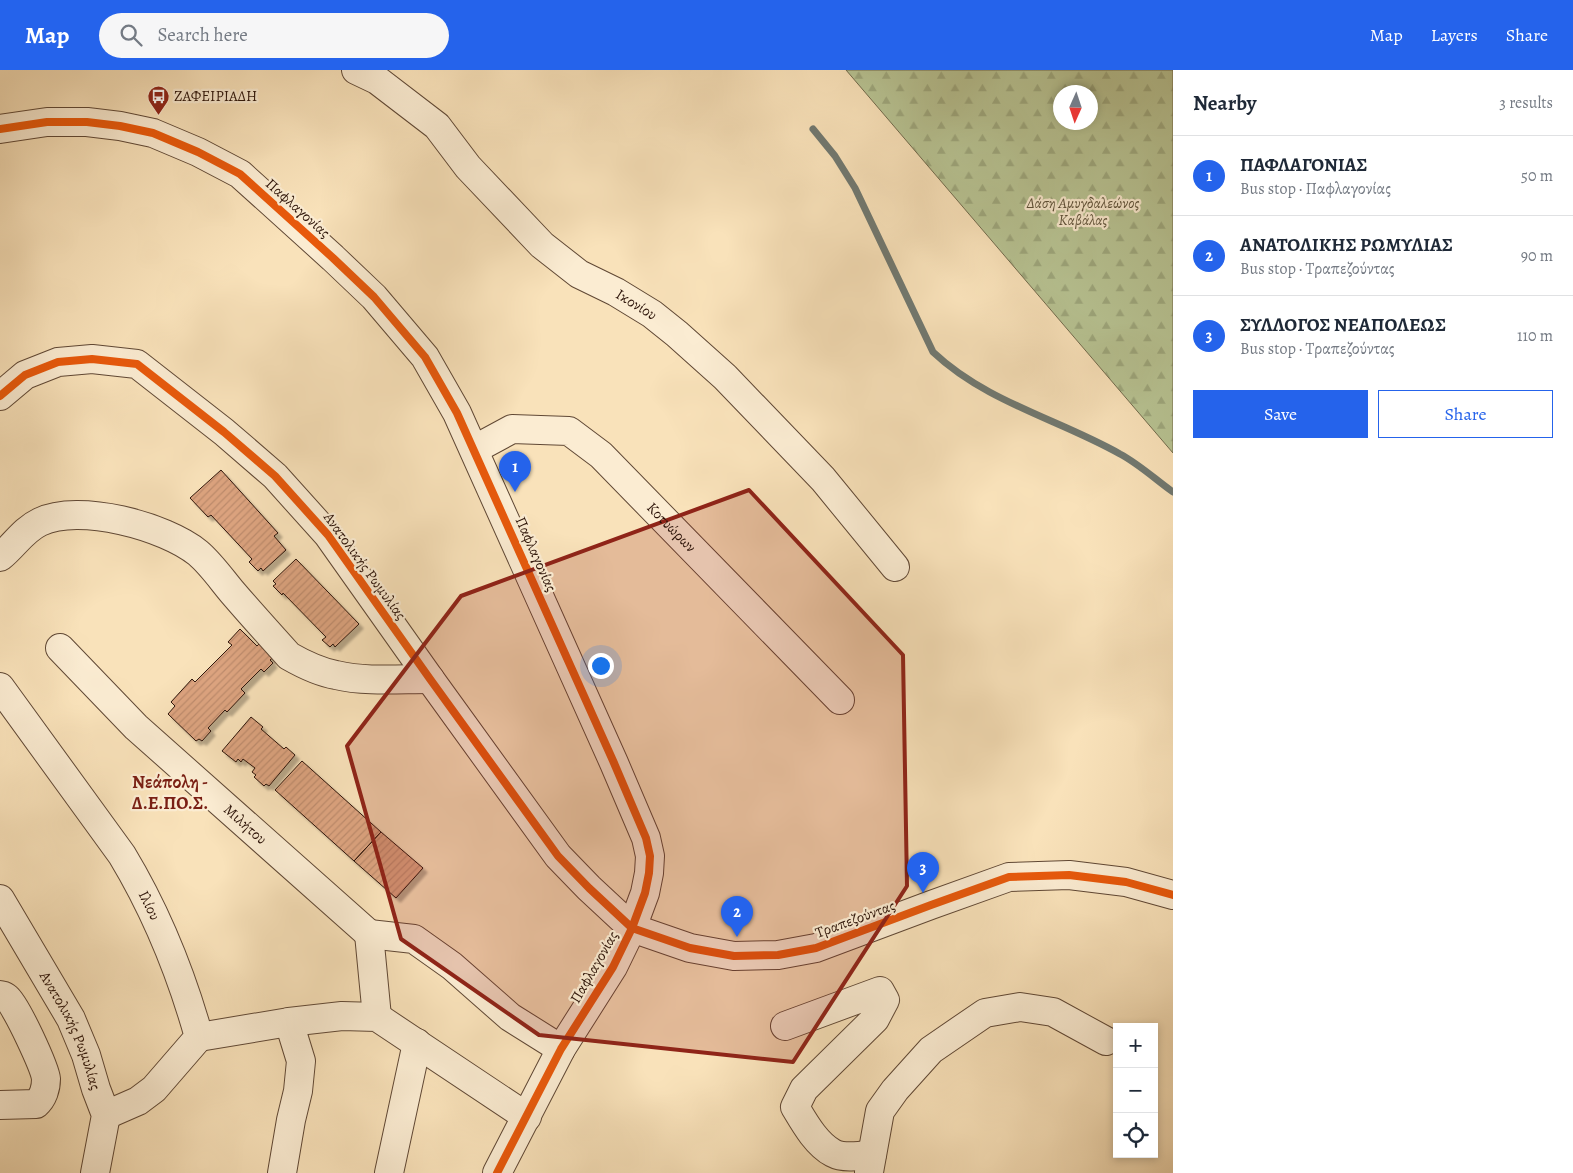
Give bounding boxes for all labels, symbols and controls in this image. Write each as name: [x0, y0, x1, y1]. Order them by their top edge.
search box: [99, 13, 449, 58]
text: Map: [25, 19, 69, 51]
icon: search: [117, 21, 145, 49]
text: Search here: [157, 22, 248, 48]
text: Map: [1370, 23, 1403, 47]
text: Layers: [1431, 23, 1478, 47]
text: Share: [1506, 23, 1548, 47]
bus stop icon: ΖΑΦΕΙΡΙΑΔΗ: [146, 84, 170, 115]
north arrow: [1053, 85, 1098, 130]
place label: ΖΑΦΕΙΡΙΑΔΗ: [174, 86, 257, 106]
text: Nearby: [1193, 89, 1256, 117]
text: 3 results: [1499, 92, 1553, 114]
text: ΠΑΦΛΑΓΟΝΙΑΣ: [1240, 152, 1367, 178]
text: 1: [1206, 165, 1212, 187]
text: 50 m: [1521, 165, 1553, 187]
street label: Παφλαγονίας: [262, 174, 334, 242]
text: Bus stop · Παφλαγονίας: [1240, 178, 1391, 200]
park label: Δάση Αμυγδαλεώνος Καβάλας: [1026, 193, 1139, 230]
text: ΑΝΑΤΟΛΙΚΗΣ ΡΩΜΥΛΙΑΣ: [1240, 232, 1453, 258]
text: 2: [1205, 245, 1213, 267]
text: 90 m: [1521, 245, 1553, 267]
text: Bus stop · Τραπεζούντας: [1240, 258, 1395, 280]
street label: Ικονίου: [612, 284, 662, 325]
text: ΣΥΛΛΟΓΟΣ ΝΕΑΠΟΛΕΩΣ: [1240, 312, 1446, 338]
text: 3: [1206, 325, 1212, 347]
text: 110 m: [1517, 325, 1553, 347]
text: Bus stop · Τραπεζούντας: [1240, 338, 1395, 360]
button: Save: [1193, 390, 1368, 438]
button: Share: [1378, 390, 1553, 438]
pin: 1: [499, 451, 531, 492]
street label: Κοτυώρων: [642, 498, 701, 557]
street label: Ανατολικής Ρωμυλίας: [319, 507, 411, 624]
street label: Παφλαγονίας: [511, 513, 561, 595]
your location: [588, 653, 614, 679]
district label: Νεάπολη - Δ.Ε.ΠΟ.Σ.: [132, 770, 208, 815]
street label: Μιλήτου: [219, 800, 272, 849]
pin: 3: [907, 852, 939, 893]
street label: Ιλίου: [134, 887, 165, 924]
street label: Τραπεζούντας: [812, 895, 898, 943]
pin: 2: [721, 896, 753, 937]
street label: Παφλαγονίας: [565, 927, 623, 1007]
street label: Ανατολικής Ρωμυλίας: [34, 967, 106, 1092]
map controls: [1113, 1023, 1158, 1158]
button: +: [1113, 1023, 1158, 1068]
button: −: [1113, 1068, 1158, 1113]
button: locate: [1113, 1113, 1158, 1158]

